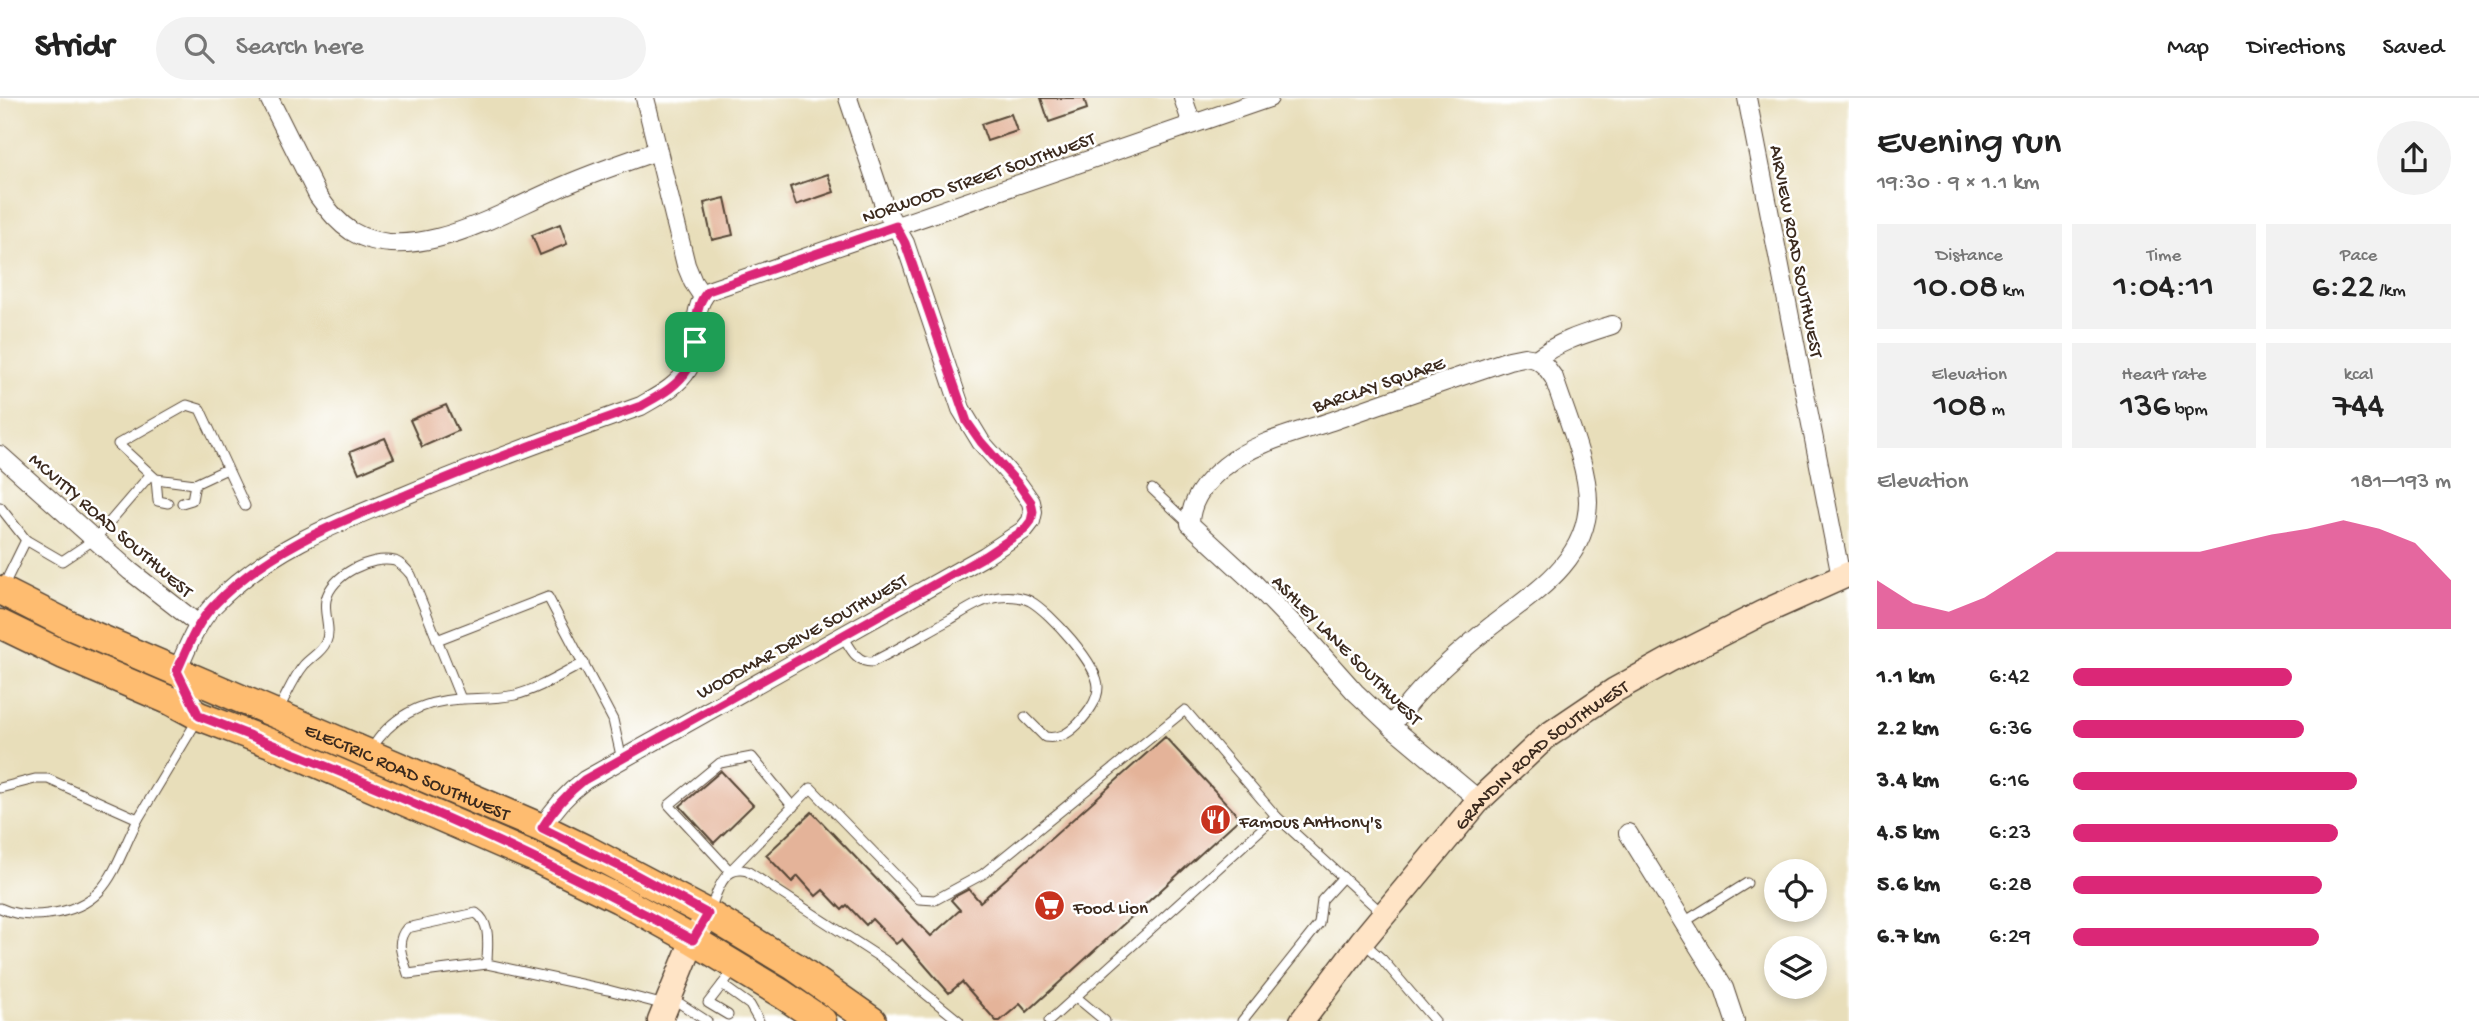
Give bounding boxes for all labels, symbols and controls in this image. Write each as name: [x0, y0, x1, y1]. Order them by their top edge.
search box: [156, 17, 646, 80]
text: Stridr: [35, 29, 114, 67]
icon: search: [180, 29, 218, 67]
text: Search here: [236, 33, 364, 64]
text: Map: [2167, 34, 2209, 63]
text: Directions: [2247, 34, 2345, 63]
text: Saved: [2383, 34, 2444, 63]
button: share: [2377, 121, 2451, 195]
text: Evening run: [1877, 122, 2061, 166]
street label: NORWOOD STREET SOUTHWEST: [860, 128, 1099, 230]
street label: AIRVIEW ROAD SOUTHWEST: [1763, 143, 1827, 361]
text: 19:30 · 9 × 1.1 km: [1877, 170, 2040, 197]
text: Distance: [1936, 245, 2003, 268]
text: Time: [2147, 245, 2181, 268]
text: Pace: [2340, 245, 2377, 268]
text: 10.08: [1914, 268, 1998, 309]
text: 1:04:11: [2114, 268, 2214, 309]
text: 6:22: [2312, 268, 2375, 309]
text: km: [1998, 280, 2025, 303]
text: /km: [2375, 280, 2406, 303]
pin: [665, 312, 725, 372]
icon: arrive: [676, 323, 714, 361]
street label: BARCLAY SQUARE: [1309, 353, 1449, 420]
text: Elevation: [1932, 364, 2007, 387]
text: Heart rate: [2121, 364, 2207, 387]
text: kcal: [2344, 364, 2374, 387]
text: 108: [1934, 387, 1987, 428]
text: 136: [2120, 387, 2170, 428]
text: 744: [2333, 387, 2384, 428]
text: m: [1987, 399, 2005, 422]
text: bpm: [2170, 399, 2208, 422]
street label: MCVITTY ROAD SOUTHWEST: [23, 449, 197, 604]
text: Elevation: [1877, 469, 1968, 496]
text: 181–193 m: [2351, 469, 2451, 496]
street label: WOODMAR DRIVE SOUTHWEST: [693, 570, 913, 706]
street label: ASHLEY LANE SOUTHWEST: [1265, 571, 1426, 732]
text: 1.1 km: [1877, 664, 1935, 691]
text: 6:42: [1989, 664, 2030, 691]
street label: GRANDIN ROAD SOUTHWEST: [1451, 677, 1634, 836]
text: 2.2 km: [1877, 716, 1939, 743]
text: 6:36: [1989, 716, 2031, 743]
street label: ELECTRIC ROAD SOUTHWEST: [300, 720, 513, 828]
text: 3.4 km: [1877, 768, 1939, 795]
text: 6:16: [1989, 768, 2029, 795]
restaurant icon: Famous Anthony's: [1199, 803, 1233, 837]
place label: Famous Anthony's: [1238, 812, 1382, 835]
text: 4.5 km: [1877, 820, 1939, 847]
text: 6:23: [1989, 820, 2031, 847]
map controls: [1764, 859, 1827, 999]
button: locate: [1764, 859, 1827, 922]
text: 5.6 km: [1877, 872, 1940, 899]
text: 6:28: [1989, 872, 2032, 899]
supermarket icon: Food Lion: [1033, 889, 1067, 923]
place label: Food Lion: [1072, 898, 1148, 921]
text: 6.7 km: [1877, 924, 1940, 951]
text: 6:29: [1989, 924, 2031, 951]
button: layers: [1764, 936, 1827, 999]

